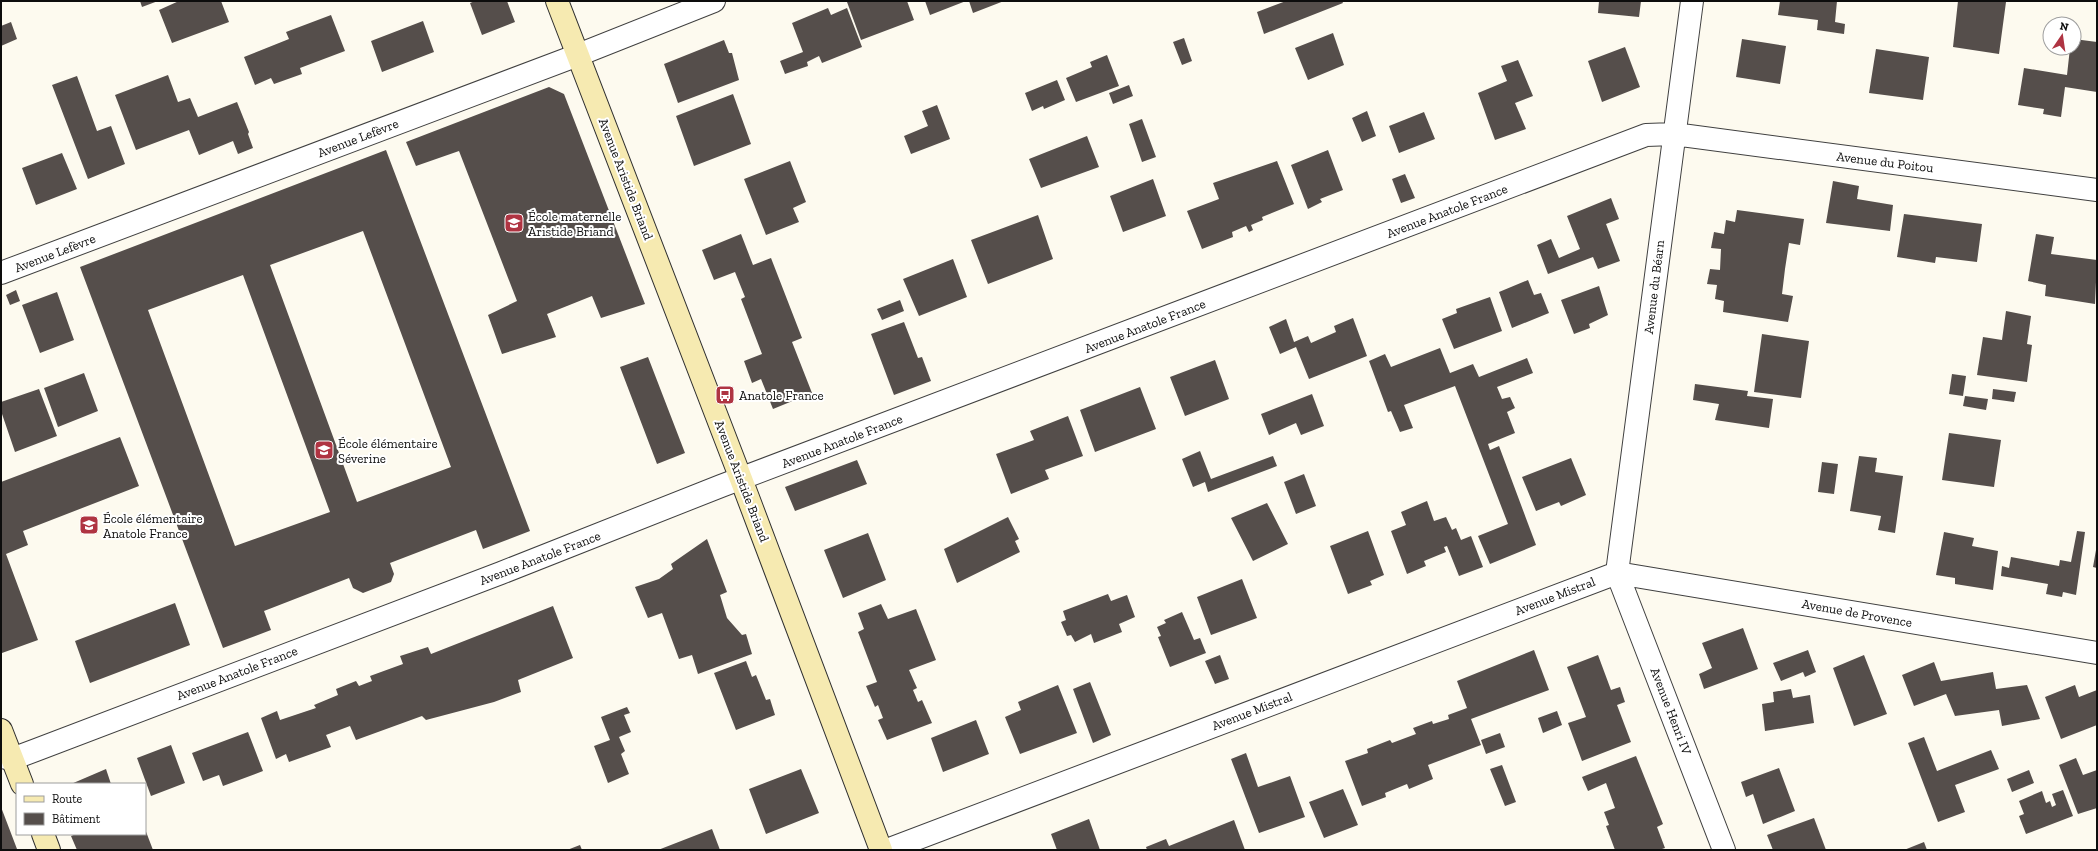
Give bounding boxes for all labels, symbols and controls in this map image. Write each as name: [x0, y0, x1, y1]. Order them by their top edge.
north arrow: [2042, 16, 2082, 56]
text: N: [2059, 19, 2070, 34]
street label: Avenue Lefèvre: [315, 116, 401, 160]
street label: Avenue Aristide Briand: [596, 116, 656, 242]
street label: Avenue du Poitou: [1836, 149, 1935, 175]
street label: Avenue Anatole France: [1384, 181, 1510, 241]
place label: École maternelle Aristide Briand: [528, 209, 621, 239]
school or university icon: École maternelle Aristide Briand: [503, 212, 525, 234]
street label: Avenue Lefèvre: [12, 231, 98, 275]
street label: Avenue du Béarn: [1641, 239, 1667, 335]
street label: Avenue Anatole France: [1082, 296, 1208, 356]
bus stop icon: Anatole France: [714, 384, 736, 406]
place label: Anatole France: [739, 388, 824, 403]
street label: Avenue Anatole France: [779, 411, 905, 471]
street label: Avenue Aristide Briand: [712, 418, 772, 544]
place label: École élémentaire Séverine: [338, 436, 438, 466]
school or university icon: École élémentaire Séverine: [313, 439, 335, 461]
place label: École élémentaire Anatole France: [103, 511, 203, 541]
school or university icon: École élémentaire Anatole France: [78, 514, 100, 536]
street label: Avenue Anatole France: [477, 528, 603, 588]
street label: Avenue Mistral: [1513, 574, 1598, 618]
street label: Avenue de Provence: [1801, 596, 1913, 630]
street label: Avenue Anatole France: [174, 643, 300, 703]
street label: Avenue Henri IV: [1648, 665, 1695, 757]
street label: Avenue Mistral: [1210, 689, 1295, 733]
legend: [16, 783, 146, 835]
text: Route: [52, 792, 83, 806]
text: Bâtiment: [52, 812, 101, 826]

